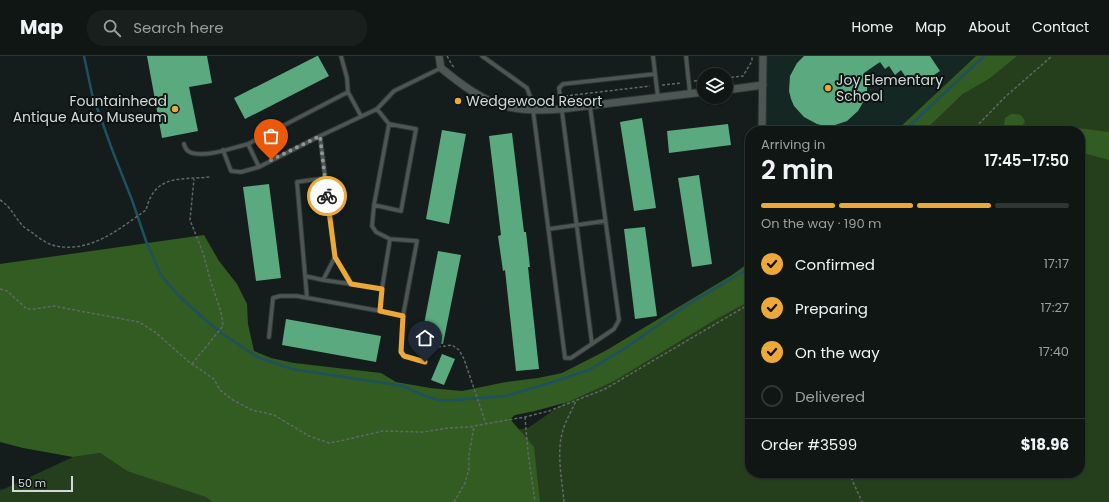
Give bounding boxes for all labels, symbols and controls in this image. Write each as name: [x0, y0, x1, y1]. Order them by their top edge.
search box: [87, 10, 367, 46]
text: Map: [20, 14, 63, 41]
icon: search: [101, 17, 123, 39]
text: Search here: [133, 17, 224, 38]
text: Home: [851, 17, 893, 37]
text: Map: [915, 17, 946, 37]
text: About: [968, 17, 1010, 37]
text: Contact: [1032, 17, 1089, 37]
map controls: [697, 68, 733, 104]
button: layers: [697, 68, 733, 104]
place label: Joy Elementary School: [836, 70, 943, 106]
marker: Joy Elementary School: [823, 83, 833, 93]
place label: Fountainhead Antique Auto Museum: [13, 91, 167, 127]
place label: Wedgewood Resort: [466, 91, 602, 111]
marker: Wedgewood Resort: [453, 96, 463, 106]
marker: Fountainhead Antique Auto Museum: [170, 104, 180, 114]
pin: [254, 119, 288, 160]
icon: bag: [260, 125, 282, 147]
text: Arriving in: [761, 135, 825, 154]
text: 17:45–17:50: [984, 150, 1069, 171]
text: 2 min: [761, 152, 834, 188]
courier: [307, 176, 347, 216]
icon: bike: [316, 185, 338, 207]
text: On the way · 190 m: [761, 214, 881, 233]
icon: check: [761, 253, 783, 275]
text: Confirmed: [795, 254, 875, 275]
text: 17:17: [1044, 254, 1069, 273]
icon: check: [761, 297, 783, 319]
text: Preparing: [795, 298, 868, 319]
text: 17:27: [1040, 298, 1069, 317]
pin: [408, 321, 442, 362]
icon: home: [414, 327, 436, 349]
icon: check: [761, 341, 783, 363]
text: On the way: [795, 342, 880, 363]
text: 17:40: [1039, 342, 1069, 361]
text: Delivered: [795, 386, 865, 407]
text: Order #3599: [761, 434, 857, 455]
text: $18.96: [1021, 434, 1069, 455]
scale bar: [12, 474, 73, 493]
text: 50 m: [18, 475, 46, 491]

